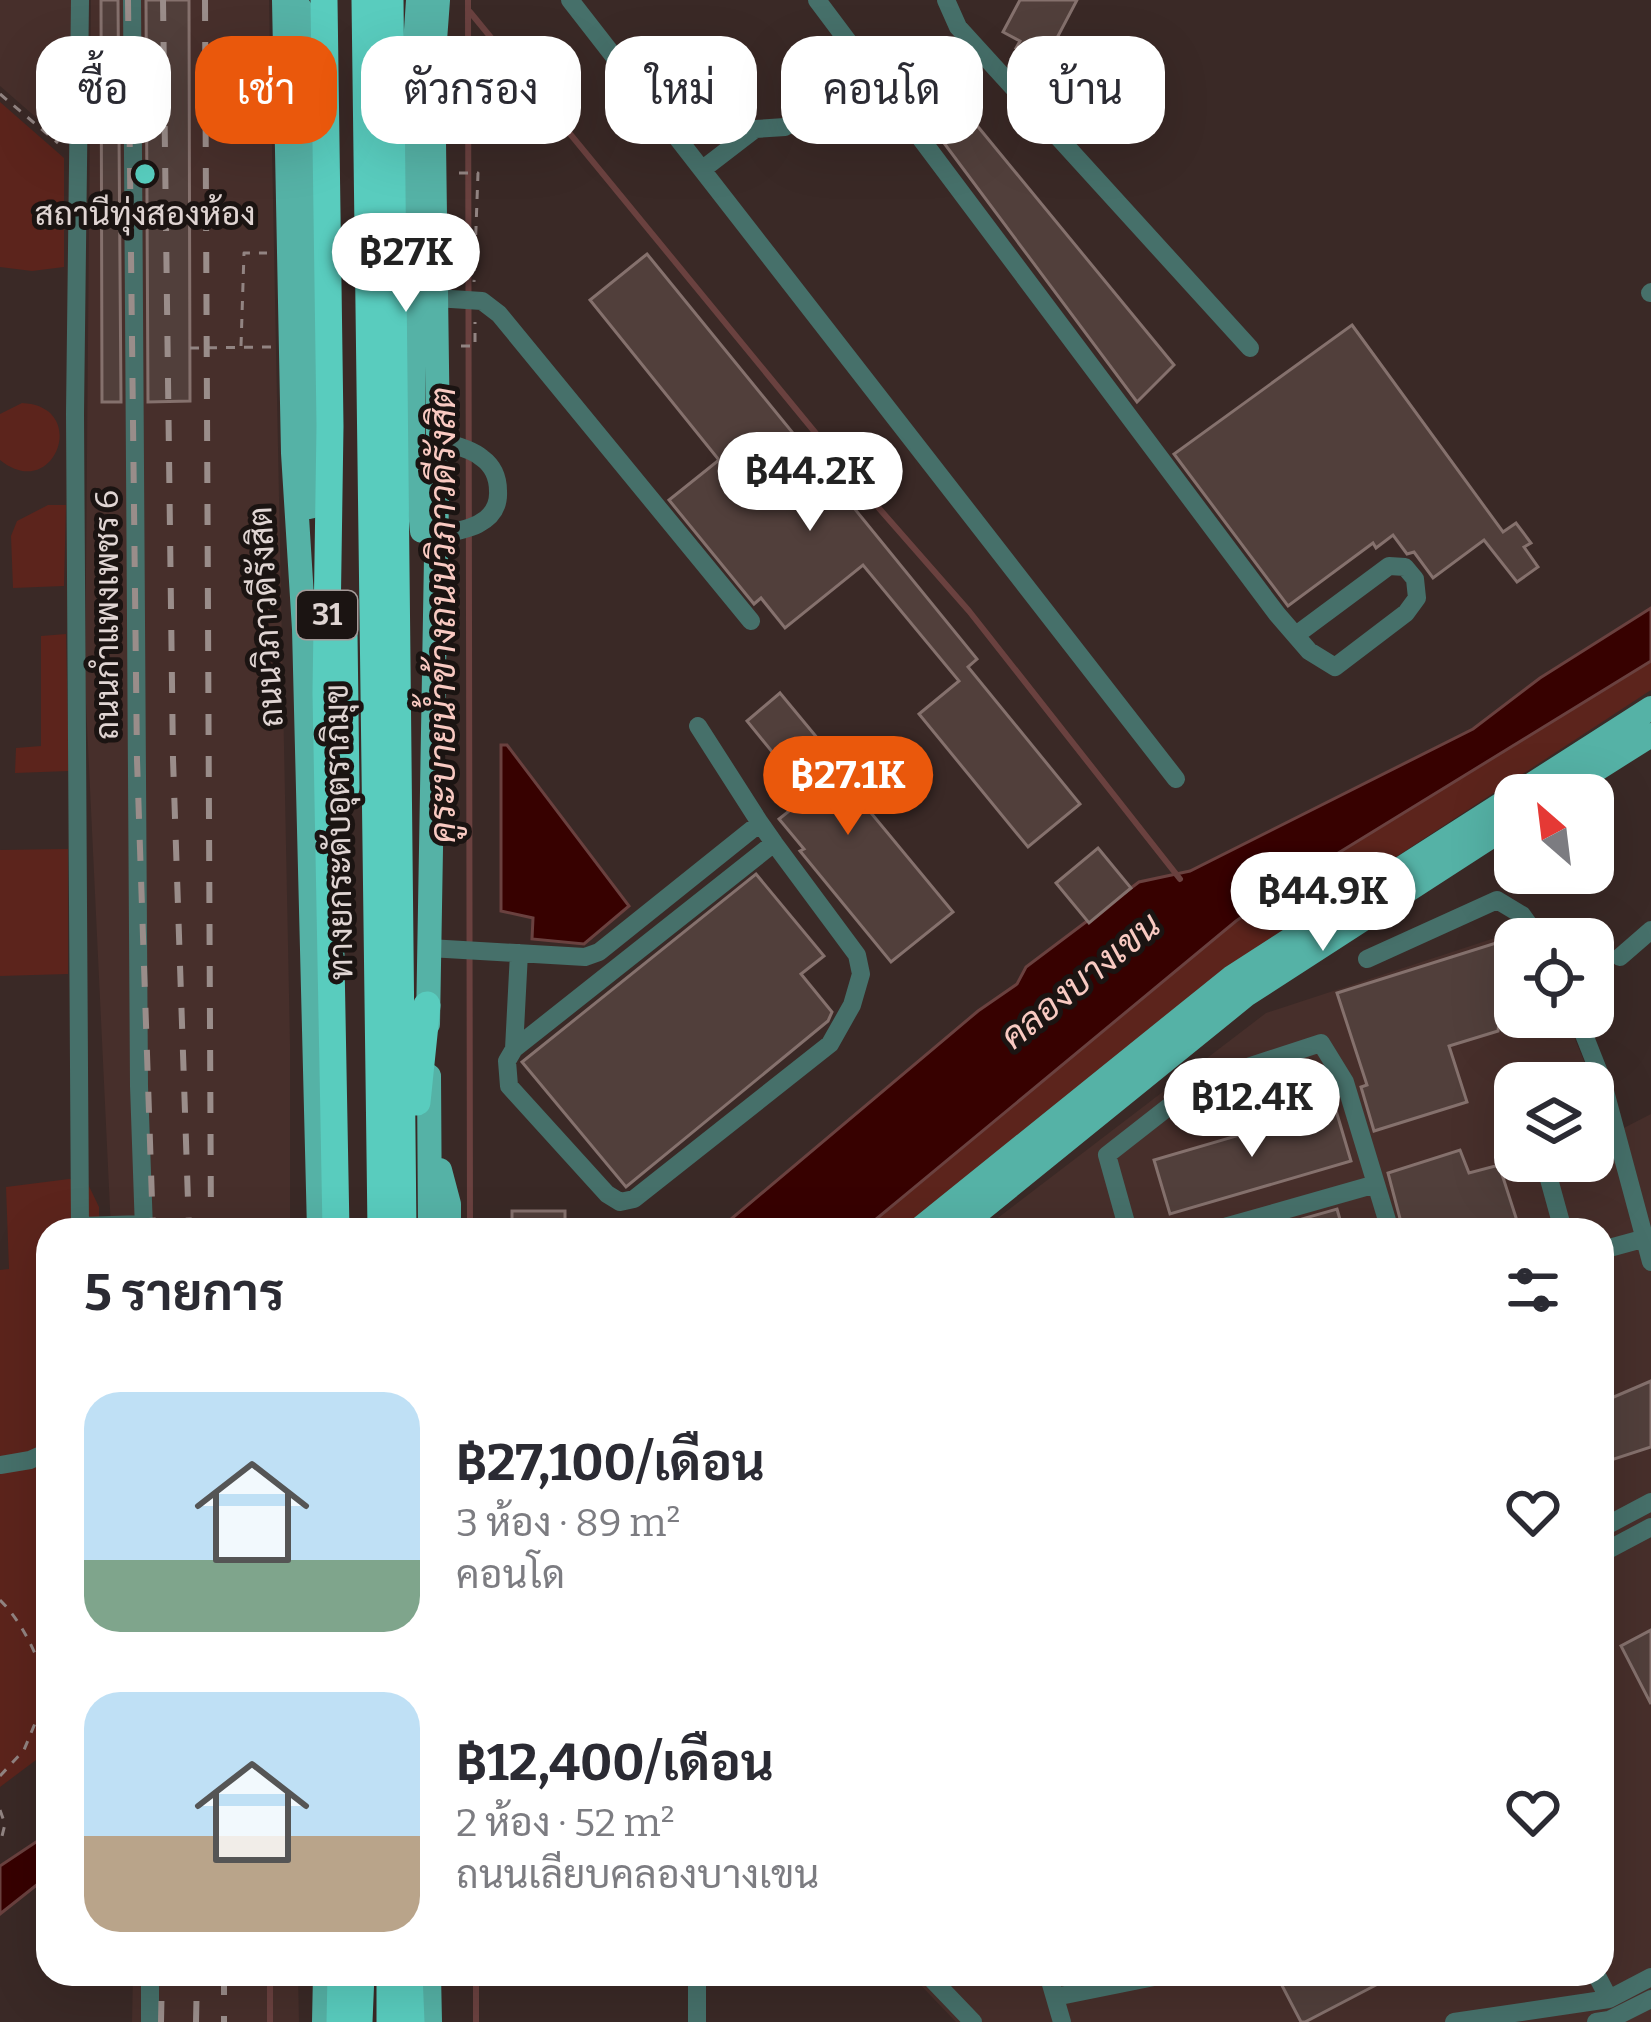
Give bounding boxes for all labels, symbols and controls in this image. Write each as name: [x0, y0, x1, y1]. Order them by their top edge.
chip: ซื้อ: [36, 36, 171, 144]
chip: เช่า: [195, 36, 337, 144]
chip: ตัวกรอง: [361, 36, 581, 144]
chip: ใหม่: [605, 36, 757, 144]
chip: คอนโด: [781, 36, 983, 144]
chip: บ้าน: [1007, 36, 1165, 144]
marker: สถานีทุ่งสองห้อง: [132, 161, 158, 187]
place label: สถานีทุ่งสองห้อง: [35, 193, 255, 236]
pin: ฿27K: [335, 213, 477, 315]
text: ฿27K: [359, 229, 453, 275]
water label: คูระบายน้ำข้างถนนวิภาวดีรังสิต: [411, 387, 467, 843]
pin: ฿44.2K: [712, 432, 908, 534]
text: ฿44.2K: [745, 448, 875, 494]
street label: ถนนกำแพงเพชร 6: [87, 490, 127, 740]
street label: ถนนวิภาวดีรังสิต: [240, 506, 292, 728]
road number: 31: [297, 591, 357, 639]
street label: ทางยกระดับอุตราภิมุข: [316, 683, 364, 981]
pin: ฿27.1K: [750, 736, 946, 838]
text: ฿27.1K: [790, 752, 906, 798]
north arrow: [1494, 774, 1614, 894]
map controls: [1494, 774, 1614, 1182]
pin: ฿44.9K: [1225, 852, 1421, 954]
text: ฿44.9K: [1258, 868, 1388, 914]
water label: คลองบางเขน: [992, 903, 1169, 1058]
button: locate: [1494, 918, 1614, 1038]
pin: ฿12.4K: [1154, 1058, 1350, 1160]
button: layers: [1494, 1062, 1614, 1182]
text: ฿12.4K: [1191, 1074, 1313, 1120]
icon: filters: [1500, 1257, 1566, 1323]
text: 5 รายการ: [84, 1262, 284, 1324]
text: ฿27,100/เดือน: [456, 1432, 765, 1494]
icon: home: [180, 1440, 324, 1584]
icon: heart: [1500, 1479, 1566, 1545]
text: 3 ห้อง · 89 m²: [456, 1500, 680, 1546]
text: คอนโด: [456, 1552, 565, 1598]
text: ฿12,400/เดือน: [456, 1732, 774, 1794]
icon: home: [180, 1740, 324, 1884]
icon: heart: [1500, 1779, 1566, 1845]
text: 2 ห้อง · 52 m²: [456, 1800, 675, 1846]
text: ถนนเลียบคลองบางเขน: [456, 1852, 819, 1898]

